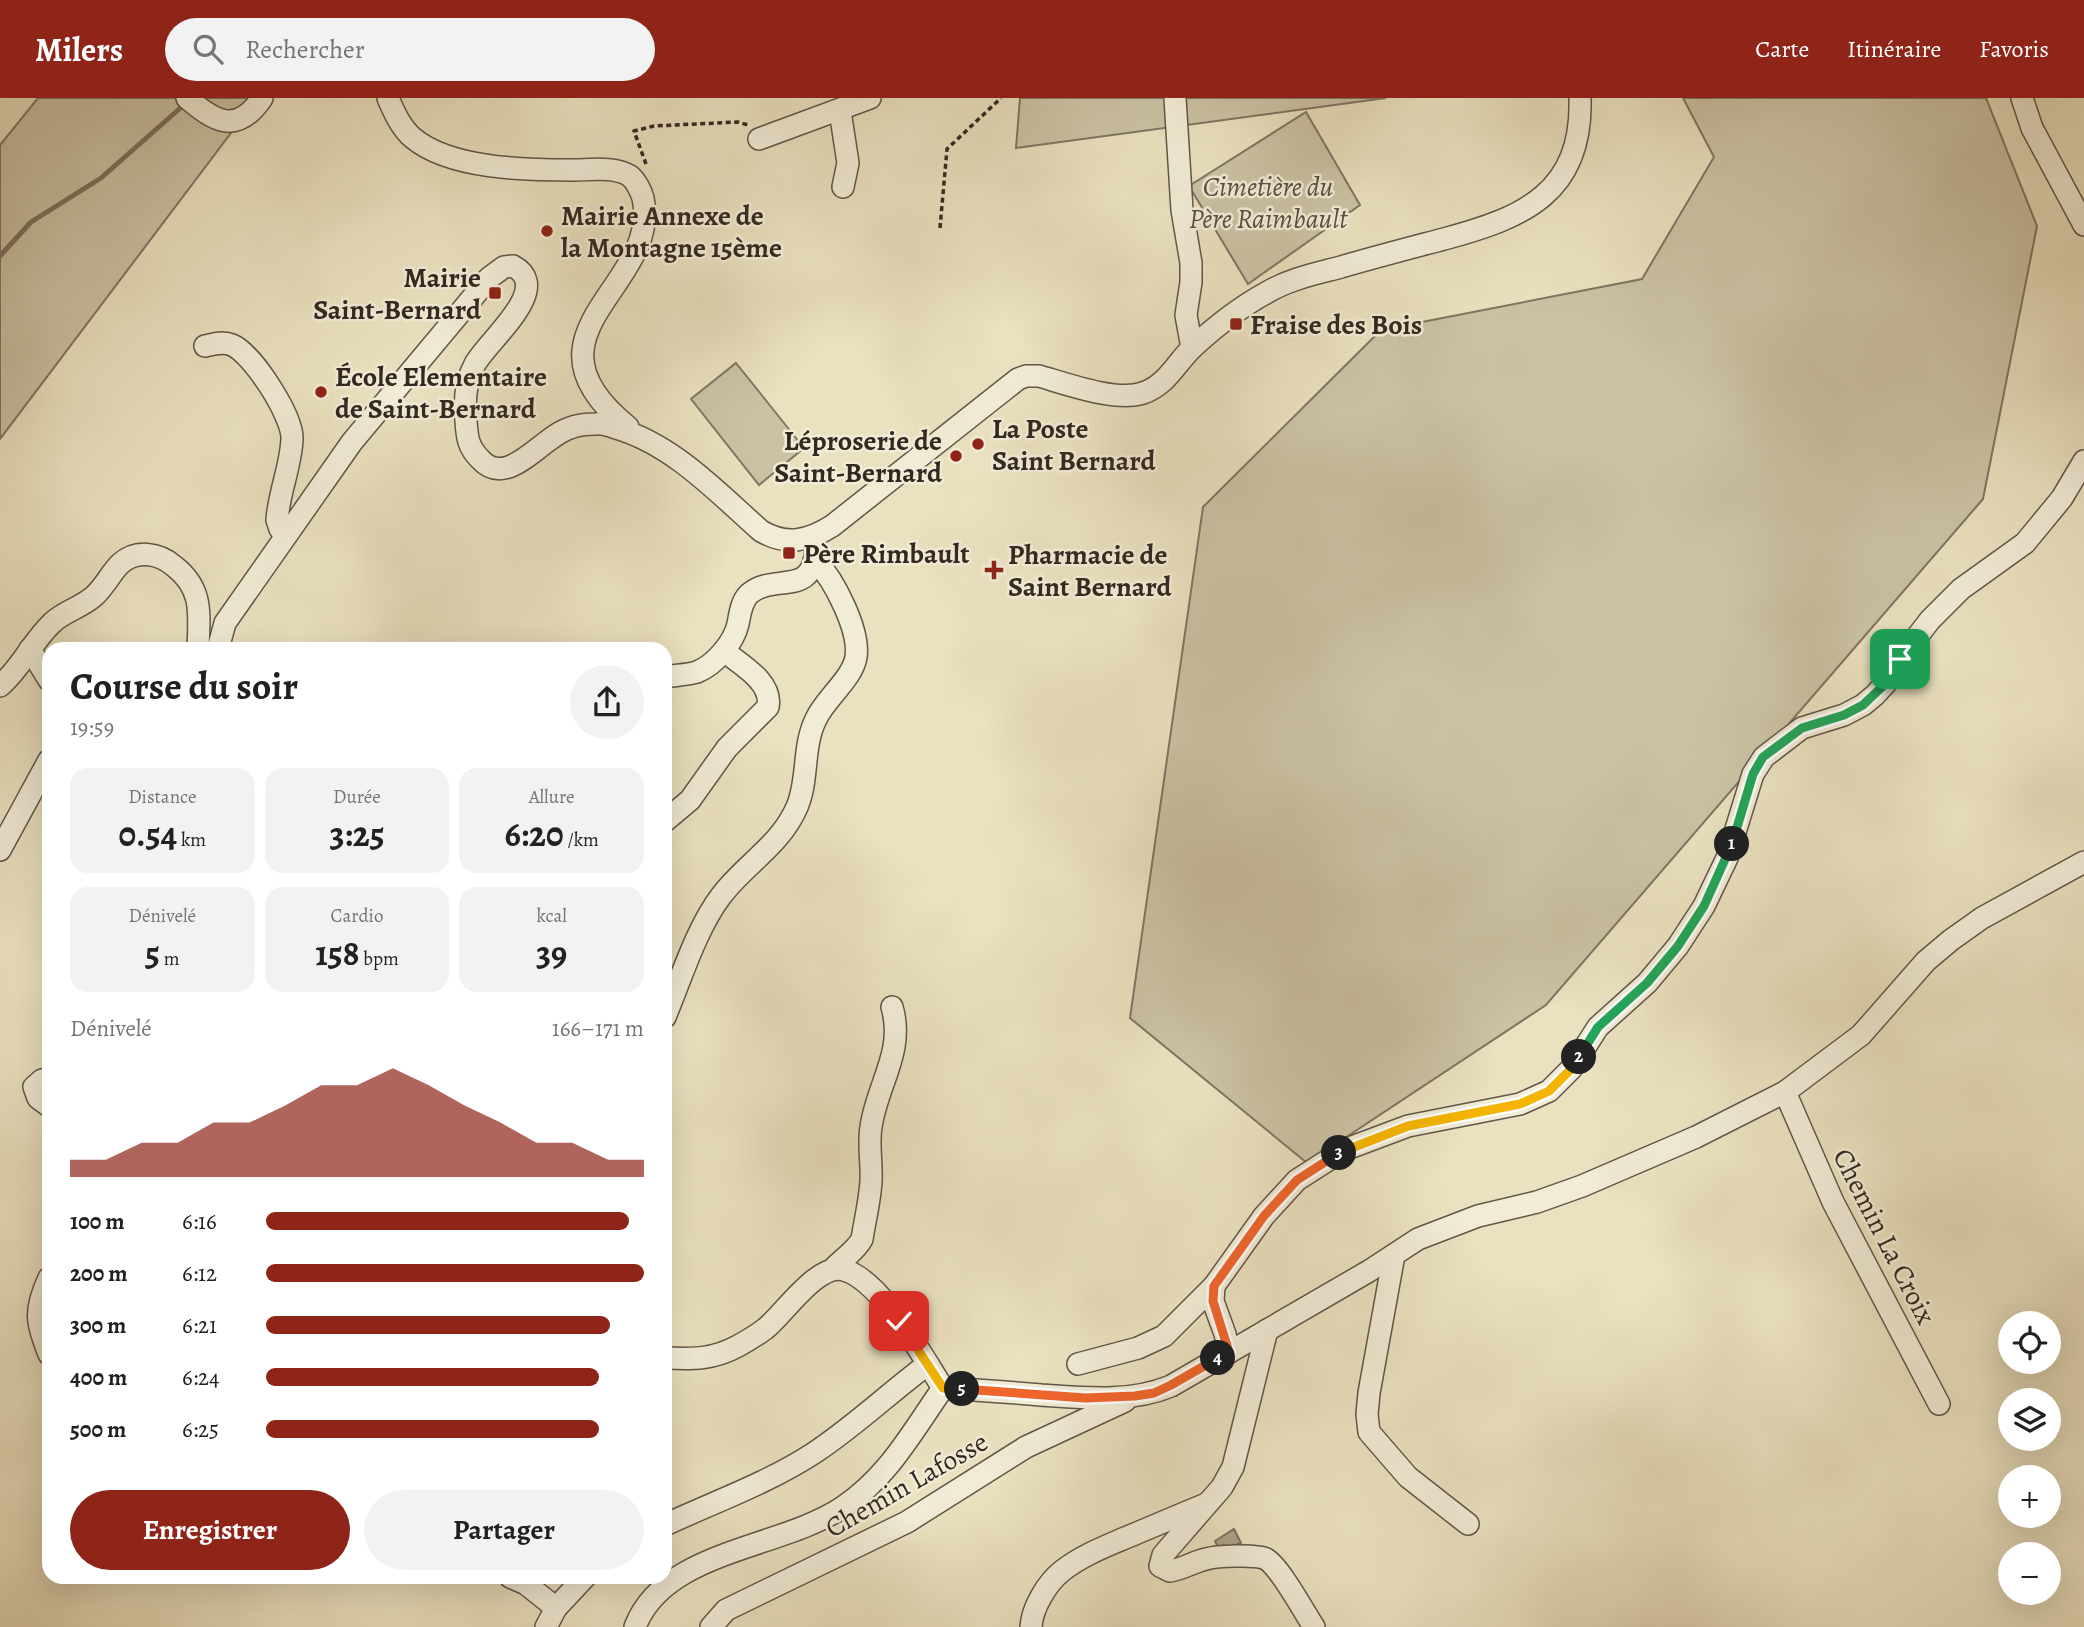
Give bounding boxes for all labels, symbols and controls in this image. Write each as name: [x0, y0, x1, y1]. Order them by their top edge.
search box: [165, 18, 655, 81]
text: Milers: [35, 27, 123, 72]
icon: search: [189, 30, 227, 68]
text: Rechercher: [245, 32, 365, 67]
text: Carte: [1755, 33, 1809, 65]
text: Itinéraire: [1847, 33, 1941, 65]
text: Favoris: [1979, 33, 2049, 65]
park label: Cimetière du Père Raimbault: [1189, 168, 1348, 238]
place label: Mairie Annexe de la Montagne 15ème: [561, 197, 782, 267]
marker: Mairie Annexe de la Montagne 15ème: [539, 223, 555, 239]
place label: Mairie Saint-Bernard: [313, 259, 482, 329]
marker: Mairie Saint-Bernard: [487, 285, 503, 301]
place label: Fraise des Bois: [1250, 306, 1422, 344]
marker: Fraise des Bois: [1228, 316, 1244, 332]
place label: École Elementaire de Saint-Bernard: [335, 358, 547, 428]
marker: École Elementaire de Saint-Bernard: [313, 384, 329, 400]
place label: La Poste Saint Bernard: [992, 410, 1157, 480]
place label: Léproserie de Saint-Bernard: [774, 422, 943, 492]
marker: La Poste Saint Bernard: [970, 436, 986, 452]
marker: Léproserie de Saint-Bernard: [948, 448, 964, 464]
place label: Père Rimbault: [803, 535, 969, 573]
place label: Pharmacie de Saint Bernard: [1008, 536, 1173, 606]
marker: Père Rimbault: [781, 545, 797, 561]
marker: Pharmacie de Saint Bernard: [986, 562, 1002, 578]
pin: [1870, 629, 1930, 689]
icon: arrive: [1881, 640, 1919, 678]
text: Course du soir: [70, 660, 298, 712]
button: share: [570, 665, 644, 739]
text: 19:59: [70, 712, 114, 743]
text: Distance: [128, 784, 196, 810]
text: Durée: [333, 784, 381, 810]
text: Allure: [529, 784, 575, 810]
text: 0.54: [119, 810, 177, 858]
text: 3:25: [329, 810, 385, 858]
text: 6:20: [504, 810, 564, 858]
pin: 1: [1714, 826, 1750, 862]
text: km: [177, 827, 206, 853]
text: /km: [564, 827, 599, 853]
text: 1: [1728, 830, 1735, 856]
text: Dénivelé: [129, 903, 196, 929]
text: Cardio: [331, 903, 383, 929]
text: kcal: [536, 903, 567, 929]
text: 5: [145, 929, 160, 977]
text: 158: [315, 929, 360, 977]
text: 39: [536, 929, 567, 977]
text: m: [160, 946, 180, 972]
text: bpm: [360, 946, 399, 972]
text: Dénivelé: [70, 1013, 152, 1044]
text: 166–171 m: [552, 1013, 644, 1044]
pin: 2: [1562, 1040, 1596, 1074]
text: 2: [1574, 1043, 1583, 1069]
pin: 3: [1322, 1136, 1356, 1170]
text: 3: [1334, 1139, 1343, 1165]
street label: Chemin La Croix: [1823, 1142, 1945, 1331]
text: 100 m: [70, 1206, 125, 1237]
text: 6:16: [182, 1206, 217, 1237]
text: 200 m: [70, 1258, 128, 1289]
text: 6:12: [182, 1258, 217, 1289]
pin: [869, 1291, 929, 1351]
icon: check: [880, 1302, 918, 1340]
text: 300 m: [70, 1310, 126, 1341]
text: 6:21: [182, 1310, 217, 1341]
map controls: [1998, 1311, 2061, 1605]
button: locate: [1998, 1311, 2061, 1374]
pin: 4: [1200, 1340, 1236, 1376]
text: 4: [1213, 1344, 1222, 1370]
text: 400 m: [70, 1362, 127, 1393]
text: 6:24: [182, 1362, 219, 1393]
pin: 5: [944, 1372, 979, 1406]
text: 5: [957, 1375, 966, 1401]
button: layers: [1998, 1388, 2061, 1451]
text: 500 m: [70, 1414, 126, 1445]
text: 6:25: [182, 1414, 219, 1445]
street label: Chemin Lafosse: [818, 1423, 995, 1547]
button: +: [1998, 1465, 2061, 1528]
button: Enregistrer: [70, 1490, 350, 1570]
button: Partager: [364, 1490, 644, 1570]
button: −: [1998, 1542, 2061, 1605]

